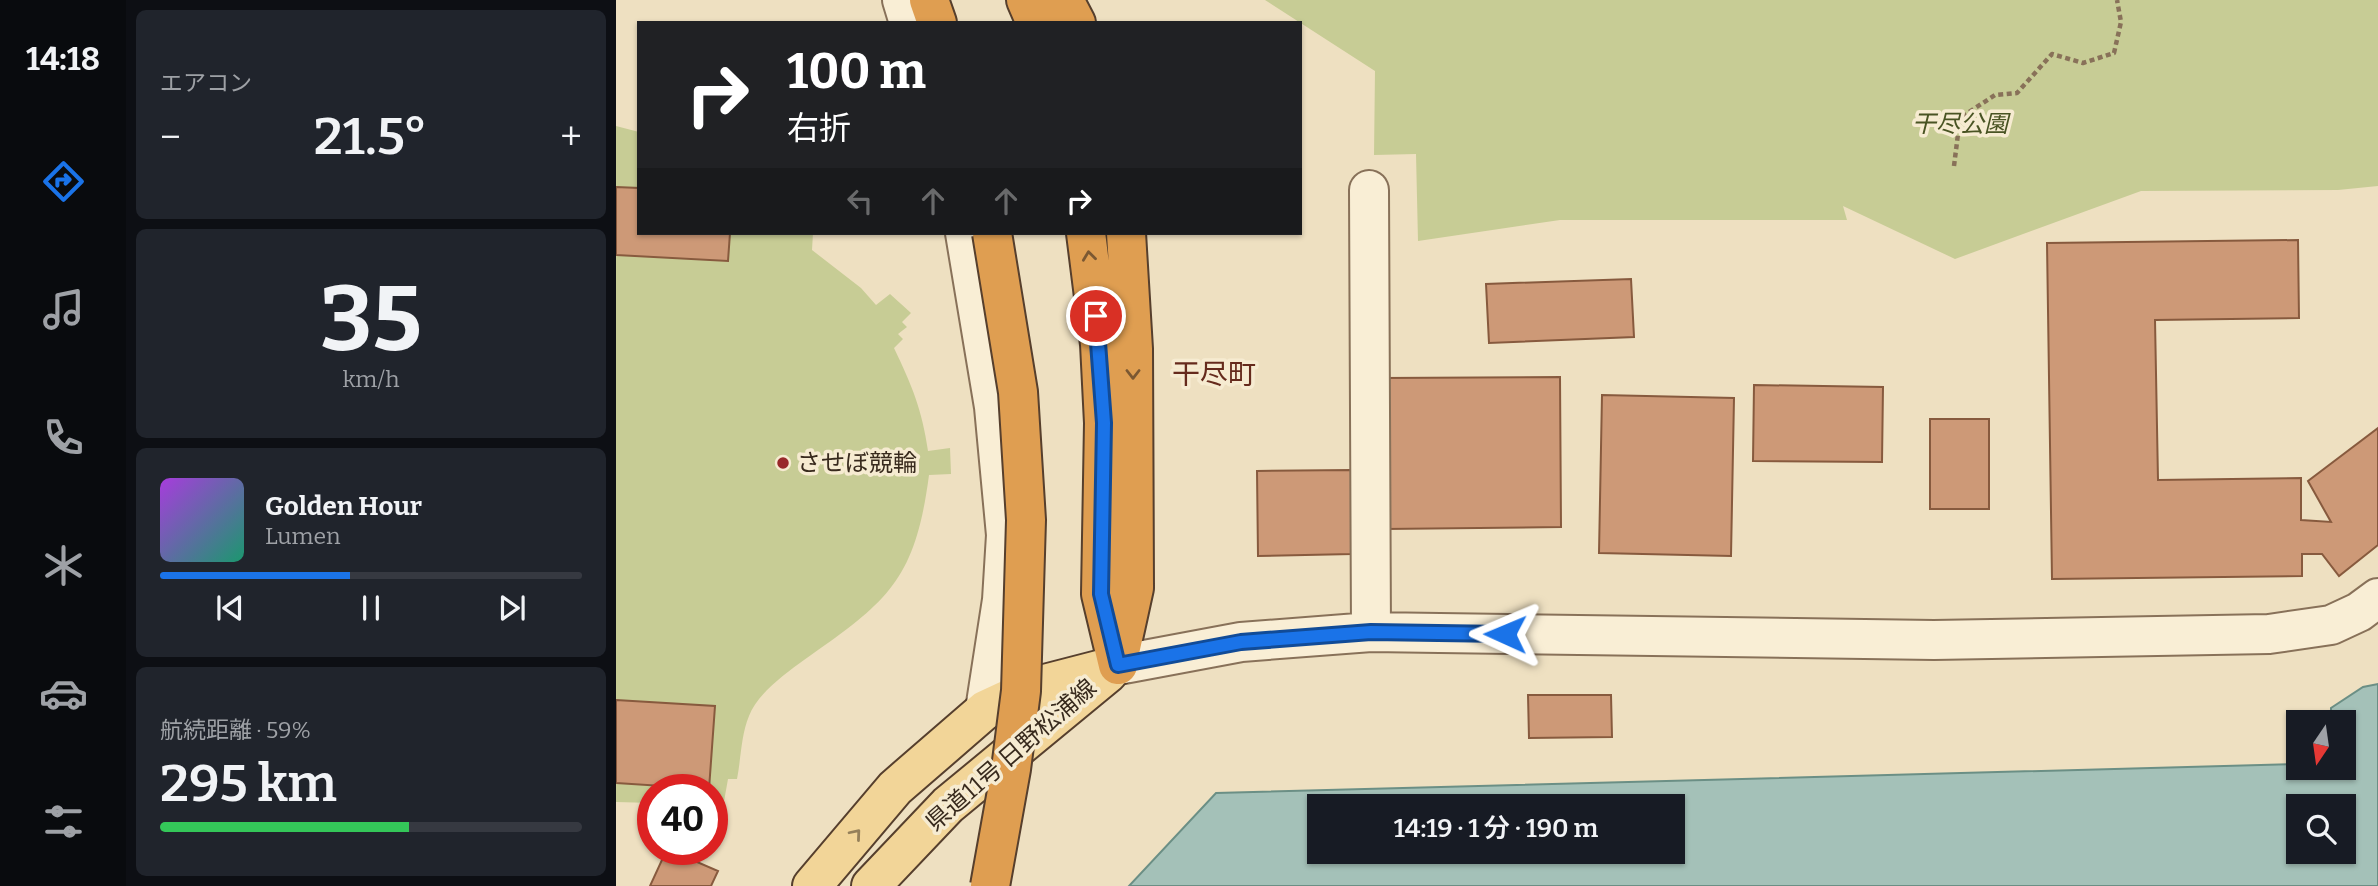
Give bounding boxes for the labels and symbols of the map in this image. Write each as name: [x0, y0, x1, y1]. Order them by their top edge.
park label: 干尽公園: [1912, 110, 2011, 138]
one-way arrow: [1082, 251, 1097, 262]
pin: [1066, 286, 1126, 346]
district label: 干尽町: [1172, 358, 1256, 391]
one-way arrow: [1125, 370, 1141, 380]
place label: させぼ競輪: [797, 449, 917, 477]
marker: させぼ競輪: [775, 455, 791, 471]
position arrow: [1468, 597, 1542, 671]
street label: 県道11号 日野松浦線: [920, 673, 1102, 837]
north arrow: [2286, 710, 2356, 780]
speed limit sign: 40: [637, 774, 728, 865]
one-way arrow: [848, 829, 860, 842]

